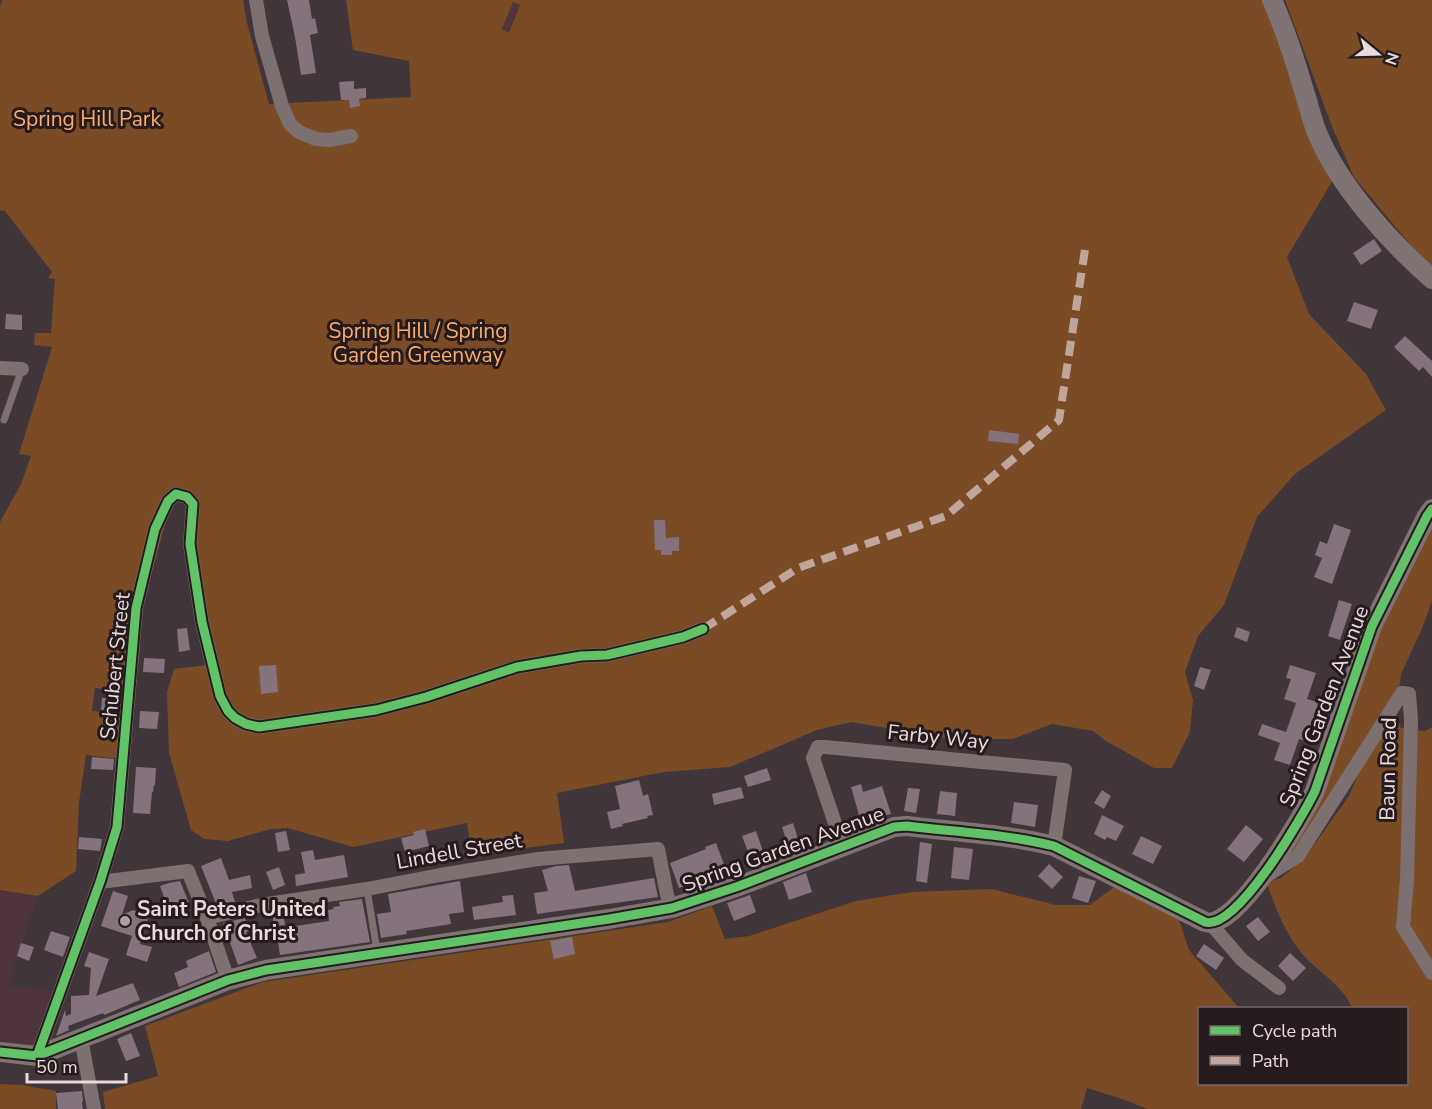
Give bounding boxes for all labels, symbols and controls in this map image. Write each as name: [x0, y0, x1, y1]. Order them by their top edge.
north arrow: [1348, 24, 1408, 84]
text: N: [1379, 49, 1404, 68]
park label: Spring Hill Park: [13, 105, 161, 133]
park label: Spring Hill / Spring Garden Greenway: [329, 317, 507, 369]
street label: Schubert Street: [93, 590, 137, 741]
street label: Spring Garden Avenue: [1273, 601, 1375, 811]
street label: Baun Road: [1373, 717, 1403, 821]
street label: Farby Way: [886, 718, 990, 756]
street label: Spring Garden Avenue: [678, 799, 888, 899]
street label: Lindell Street: [394, 826, 524, 876]
place label: Saint Peters United Church of Christ: [137, 895, 326, 947]
marker: Saint Peters United Church of Christ: [118, 914, 132, 928]
legend: [1198, 1007, 1408, 1085]
text: Cycle path: [1252, 1019, 1337, 1043]
scale bar: [27, 1046, 126, 1084]
text: Path: [1252, 1049, 1289, 1073]
text: 50 m: [36, 1055, 78, 1079]

